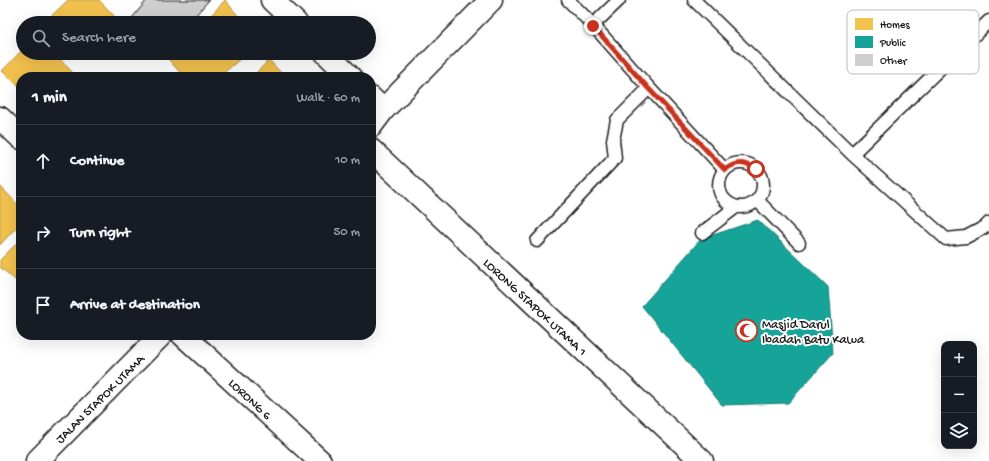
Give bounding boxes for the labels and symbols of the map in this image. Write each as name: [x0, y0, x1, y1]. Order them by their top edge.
legend: [847, 10, 979, 74]
route end: [584, 17, 602, 35]
text: Homes: [880, 20, 910, 32]
text: Public: [879, 38, 907, 50]
text: Other: [880, 56, 908, 68]
route start: [747, 160, 765, 178]
street label: LORONG STAPOK UTAMA 1: [479, 256, 589, 360]
mosque icon: Masjid Darul Ibadah Batu Kawa: [733, 317, 759, 343]
place label: Masjid Darul Ibadah Batu Kawa: [762, 318, 865, 348]
street label: JALAN STAPOK UTAMA: [53, 351, 149, 447]
street label: LORONG 6: [225, 376, 274, 424]

